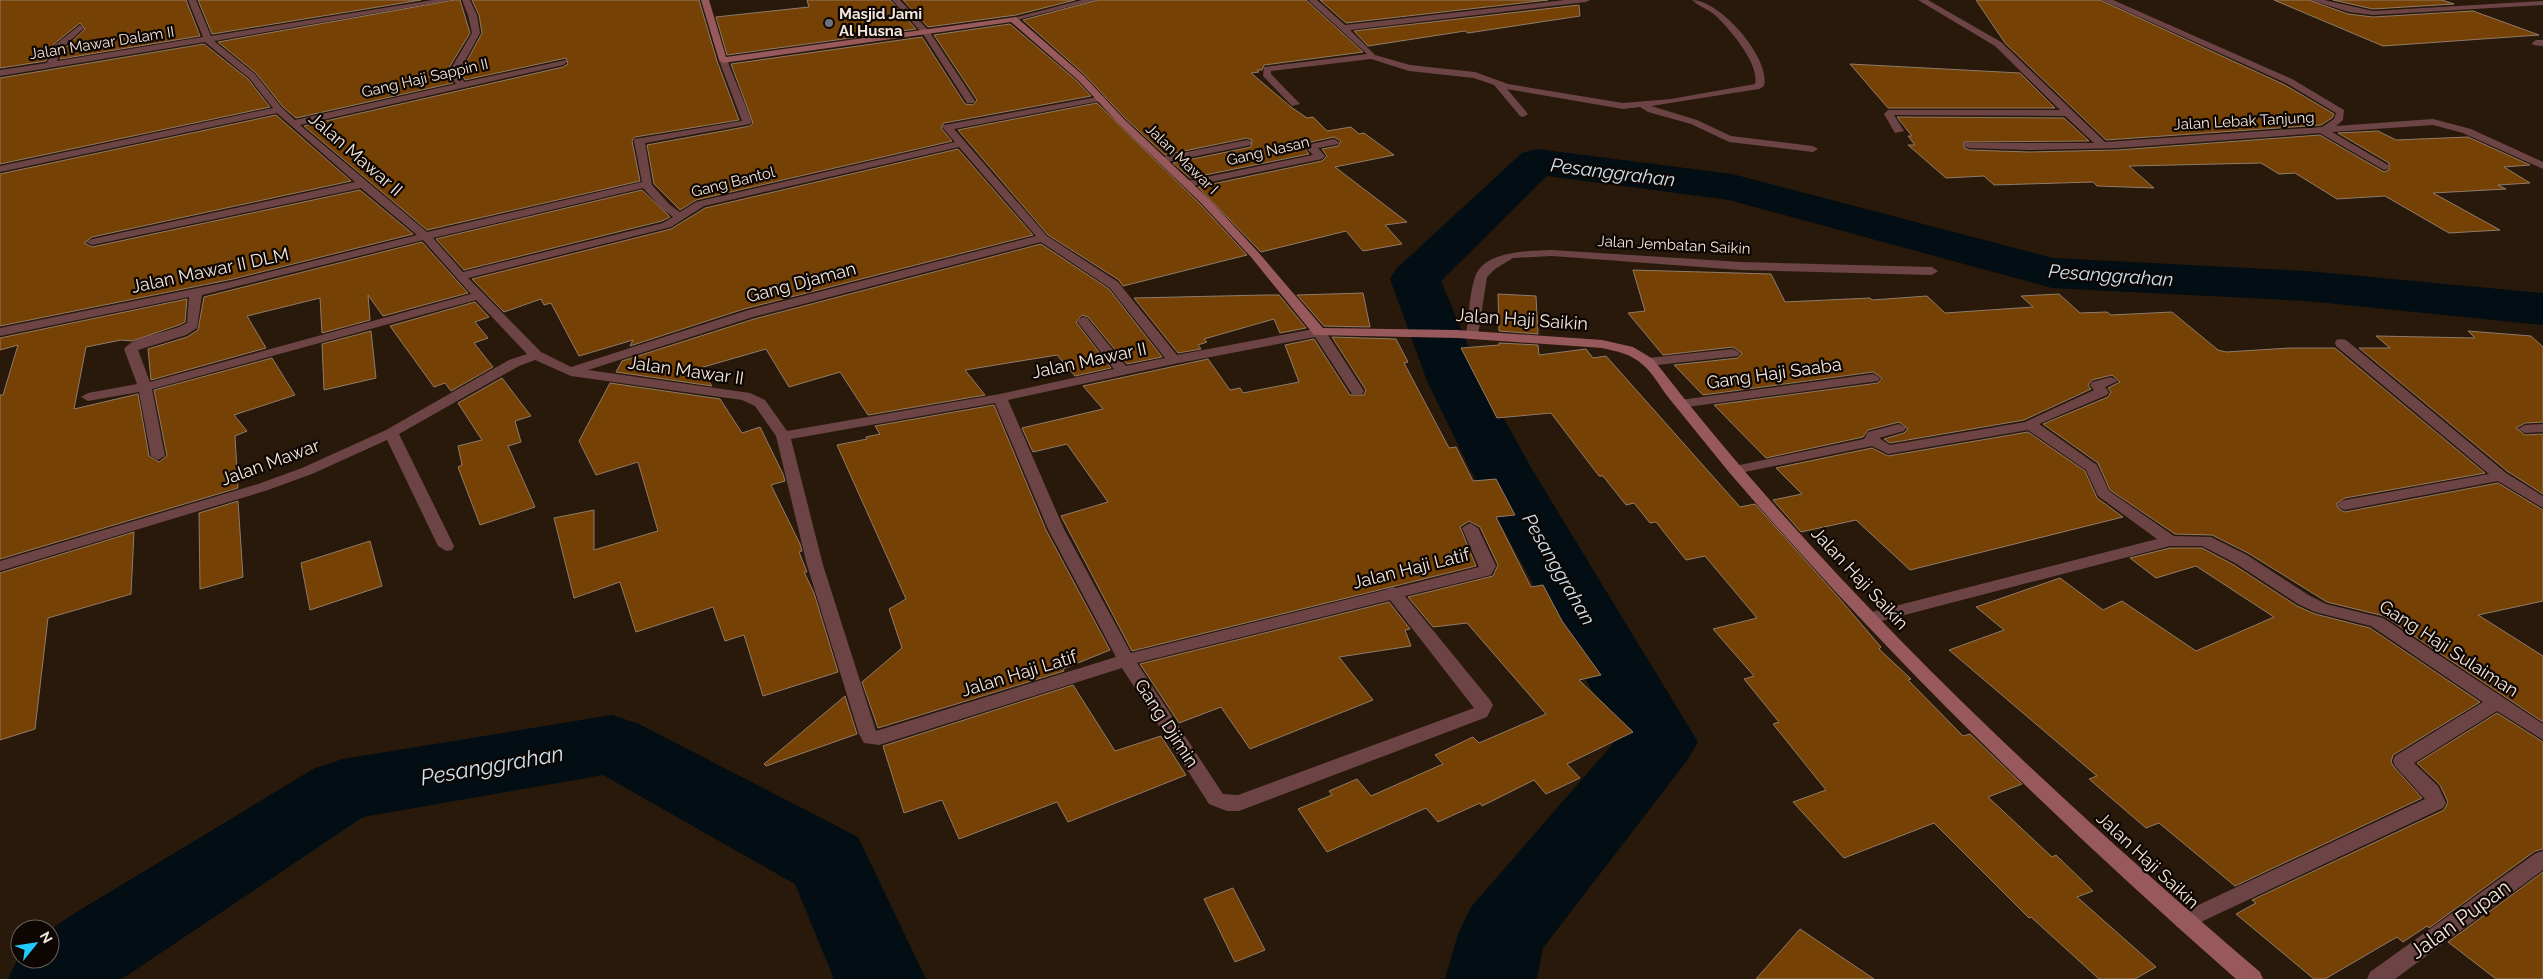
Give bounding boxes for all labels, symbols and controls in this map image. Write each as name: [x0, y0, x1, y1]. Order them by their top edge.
place label: Masjid Jami Al Husna: [839, 5, 922, 40]
marker: Masjid Jami Al Husna: [823, 17, 835, 29]
street label: Jalan Mawar Dalam II: [28, 23, 176, 63]
street label: Gang Haji Sappin II: [360, 55, 490, 101]
street label: Jalan Mawar II: [305, 108, 407, 200]
street label: Jalan Lebak Tanjung: [2173, 108, 2315, 134]
street label: Jalan Mawar I: [1142, 120, 1222, 198]
street label: Gang Nasan: [1225, 133, 1311, 169]
water label: Pesanggrahan: [1550, 153, 1676, 191]
street label: Gang Bantol: [689, 163, 778, 201]
street label: Jalan Jembatan Saikin: [1597, 232, 1751, 258]
street label: Jalan Mawar II DLM: [129, 243, 291, 297]
street label: Gang Djaman: [744, 257, 858, 307]
water label: Pesanggrahan: [2048, 260, 2174, 290]
street label: Jalan Haji Saikin: [1455, 304, 1589, 334]
street label: Jalan Mawar II: [1030, 338, 1148, 382]
street label: Jalan Mawar II: [627, 351, 745, 389]
street label: Gang Haji Saaba: [1705, 353, 1843, 393]
street label: Jalan Mawar: [218, 434, 323, 490]
water label: Pesanggrahan: [1518, 509, 1600, 629]
street label: Jalan Haji Saikin: [1807, 522, 1913, 634]
street label: Jalan Haji Latif: [1350, 543, 1473, 593]
street label: Gang Haji Sulaiman: [2376, 595, 2522, 701]
street label: Jalan Haji Latif: [959, 645, 1080, 701]
street label: Gang Djimin: [1131, 675, 1203, 771]
water label: Pesanggrahan: [418, 740, 566, 790]
street label: Jalan Haji Saikin: [2092, 807, 2204, 913]
street label: Jalan Pupan: [2405, 874, 2515, 964]
north arrow: [10, 919, 60, 969]
text: N: [37, 929, 56, 946]

